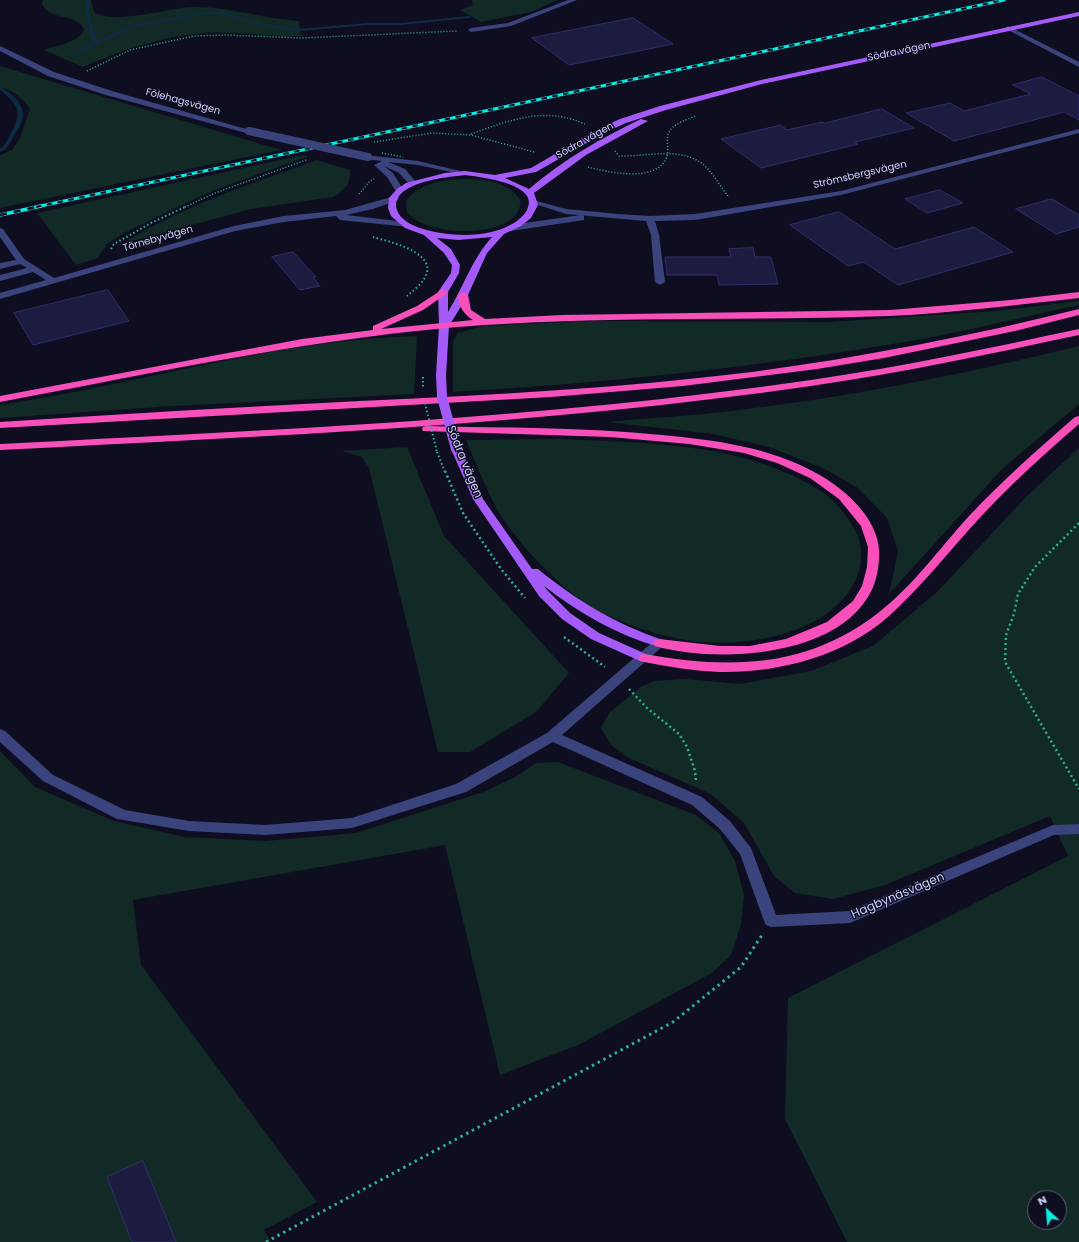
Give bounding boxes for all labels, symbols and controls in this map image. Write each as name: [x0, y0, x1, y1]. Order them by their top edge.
street label: Södra vägen: [866, 39, 932, 65]
street label: Fölehagsvägen: [144, 86, 222, 118]
street label: Södra vägen: [554, 120, 616, 162]
street label: Strömsbergsvägen: [812, 158, 908, 192]
street label: Törnebyvägen: [122, 223, 194, 255]
street label: Södra vägen: [443, 424, 485, 500]
street label: Hagbynäsvägen: [849, 870, 947, 922]
north arrow: [1027, 1190, 1067, 1230]
text: N: [1035, 1191, 1049, 1209]

